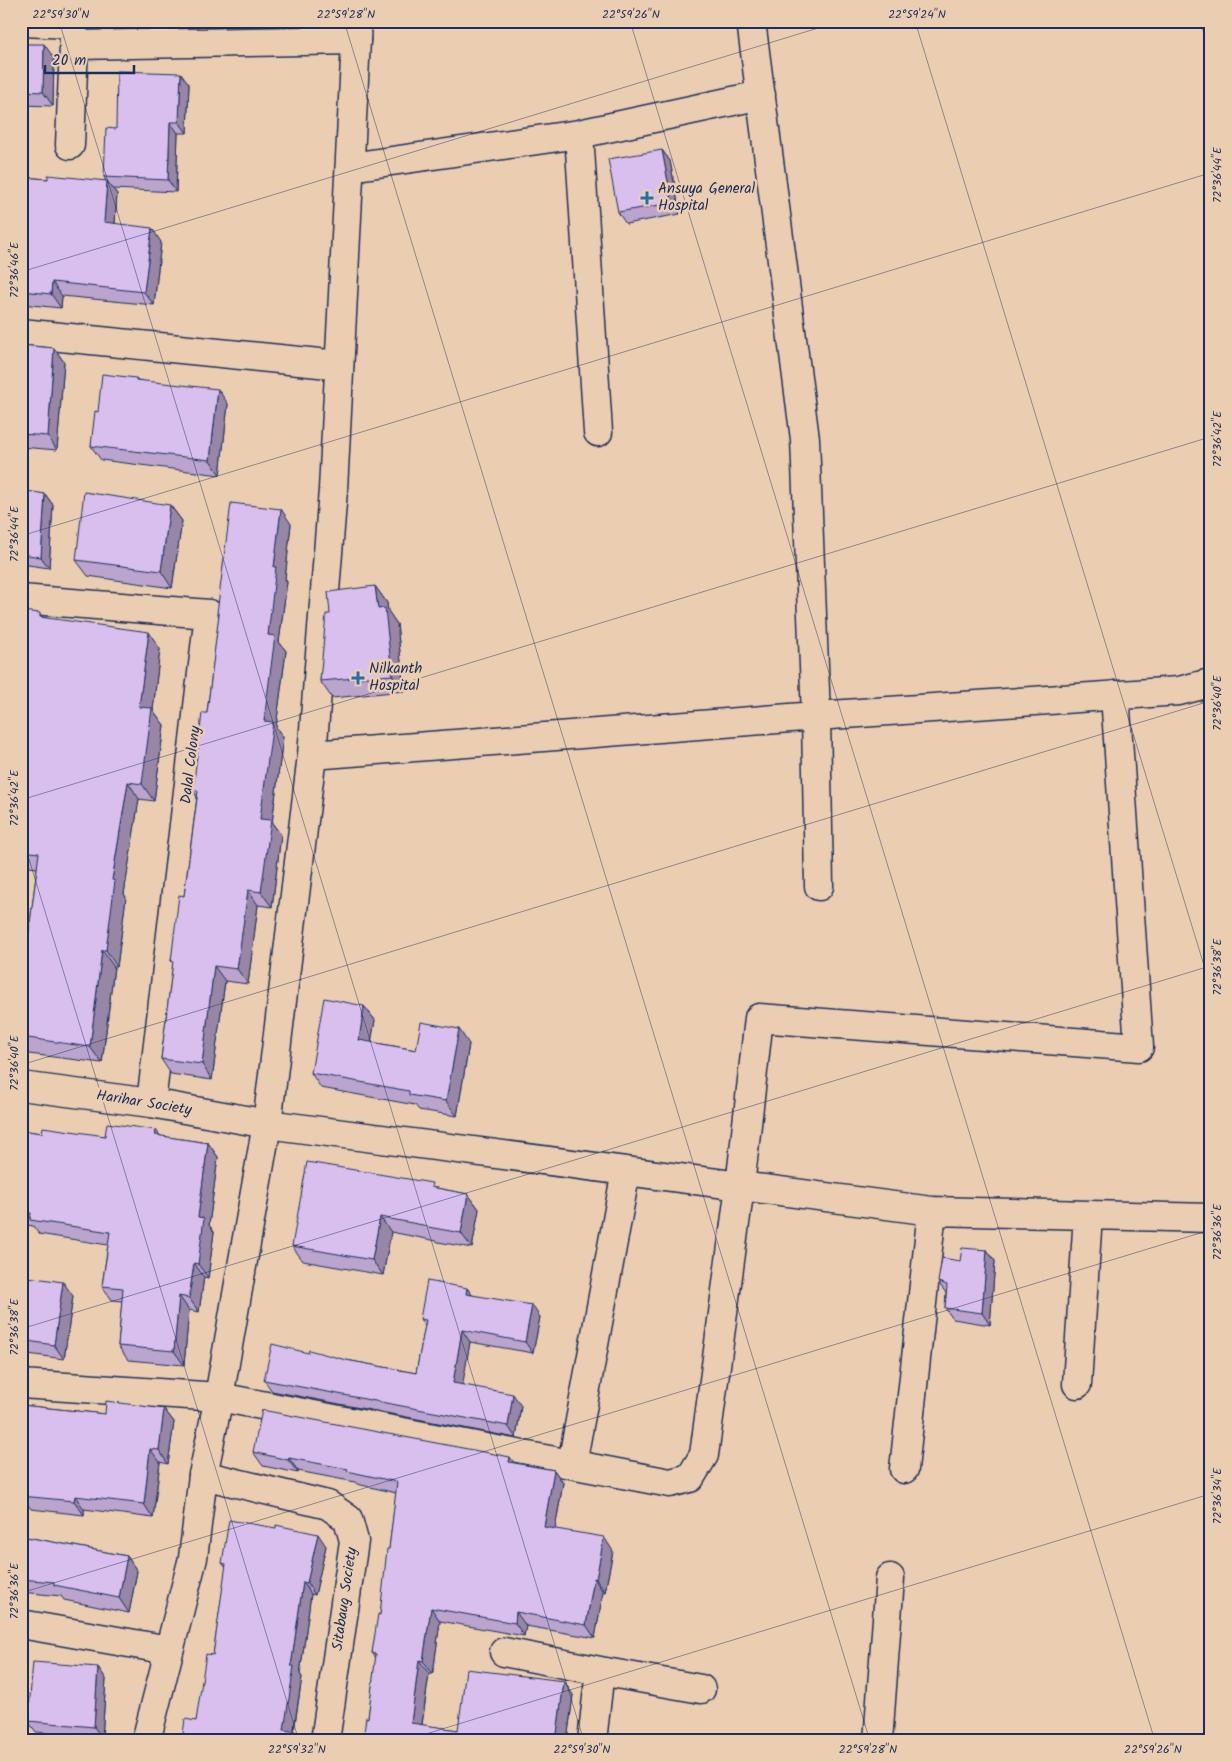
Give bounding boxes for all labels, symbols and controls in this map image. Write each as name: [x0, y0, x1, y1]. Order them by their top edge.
text: 22°59'30"N: [32, 5, 90, 24]
text: 22°59'28"N: [317, 5, 375, 24]
text: 22°59'26"N: [602, 5, 660, 24]
text: 22°59'24"N: [888, 5, 946, 24]
scale bar: [45, 42, 134, 74]
text: 20 m: [52, 49, 86, 73]
text: 72°36'44"E: [1208, 146, 1227, 203]
place label: Ansuya General Hospital: [658, 177, 755, 218]
marker: Ansuya General Hospital: [640, 191, 654, 205]
text: 72°36'46"E: [5, 241, 24, 298]
text: 72°36'42"E: [1208, 410, 1227, 467]
text: 72°36'44"E: [5, 505, 24, 562]
place label: Nilkanth Hospital: [369, 657, 422, 698]
marker: Nilkanth Hospital: [351, 671, 365, 685]
text: 72°36'40"E: [1208, 674, 1227, 731]
street label: Dalal Colony: [174, 724, 208, 805]
text: 72°36'42"E: [5, 769, 24, 826]
text: 72°36'38"E: [1208, 938, 1227, 995]
text: 72°36'40"E: [5, 1034, 24, 1091]
street label: Harihar Society: [95, 1084, 194, 1123]
text: 72°36'36"E: [1208, 1203, 1227, 1260]
text: 72°36'38"E: [5, 1298, 24, 1355]
text: 72°36'34"E: [1208, 1467, 1227, 1524]
street label: Sitabaug Society: [326, 1545, 364, 1652]
text: 72°36'36"E: [5, 1562, 24, 1619]
text: 22°59'32"N: [268, 1740, 326, 1759]
text: 22°59'30"N: [553, 1740, 611, 1759]
text: 22°59'28"N: [839, 1740, 897, 1759]
text: 22°59'26"N: [1124, 1740, 1182, 1759]

